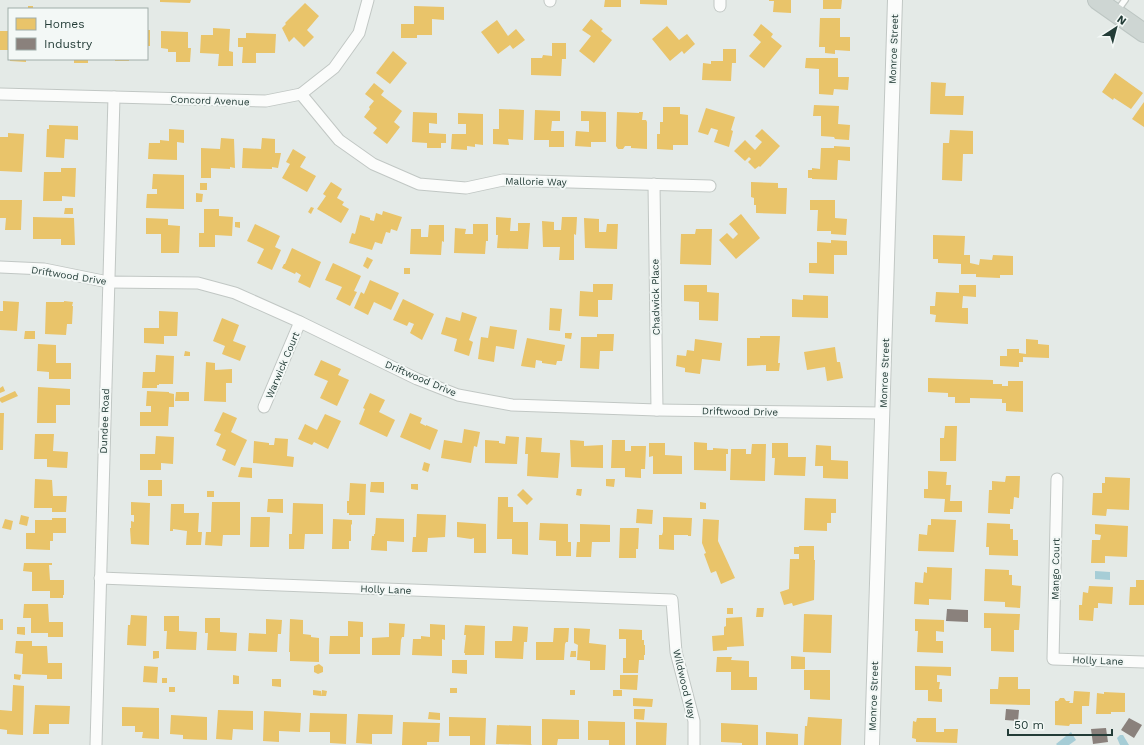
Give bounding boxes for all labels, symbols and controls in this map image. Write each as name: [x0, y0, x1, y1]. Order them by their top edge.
legend: [8, 8, 148, 60]
north arrow: [1096, 8, 1136, 48]
street label: Monroe Street: [887, 13, 900, 84]
text: N: [1114, 13, 1129, 28]
text: Homes: [44, 17, 85, 31]
text: Industry: [44, 37, 93, 51]
street label: Concord Avenue: [170, 94, 250, 107]
street label: Mallorie Way: [505, 175, 568, 188]
street label: Chadwick Place: [649, 258, 662, 335]
street label: Driftwood Drive: [30, 264, 108, 287]
street label: Warwick Court: [263, 329, 302, 400]
street label: Monroe Street: [878, 337, 891, 408]
street label: Driftwood Drive: [384, 358, 458, 399]
street label: Dundee Road: [98, 388, 111, 454]
street label: Driftwood Drive: [702, 405, 778, 418]
street label: Mango Court: [1049, 537, 1062, 600]
street label: Holly Lane: [360, 583, 412, 596]
street label: Wildwood Way: [671, 648, 698, 721]
street label: Holly Lane: [1072, 654, 1124, 667]
street label: Monroe Street: [867, 660, 880, 731]
scale bar: [1008, 711, 1112, 737]
text: 50 m: [1014, 718, 1044, 732]

